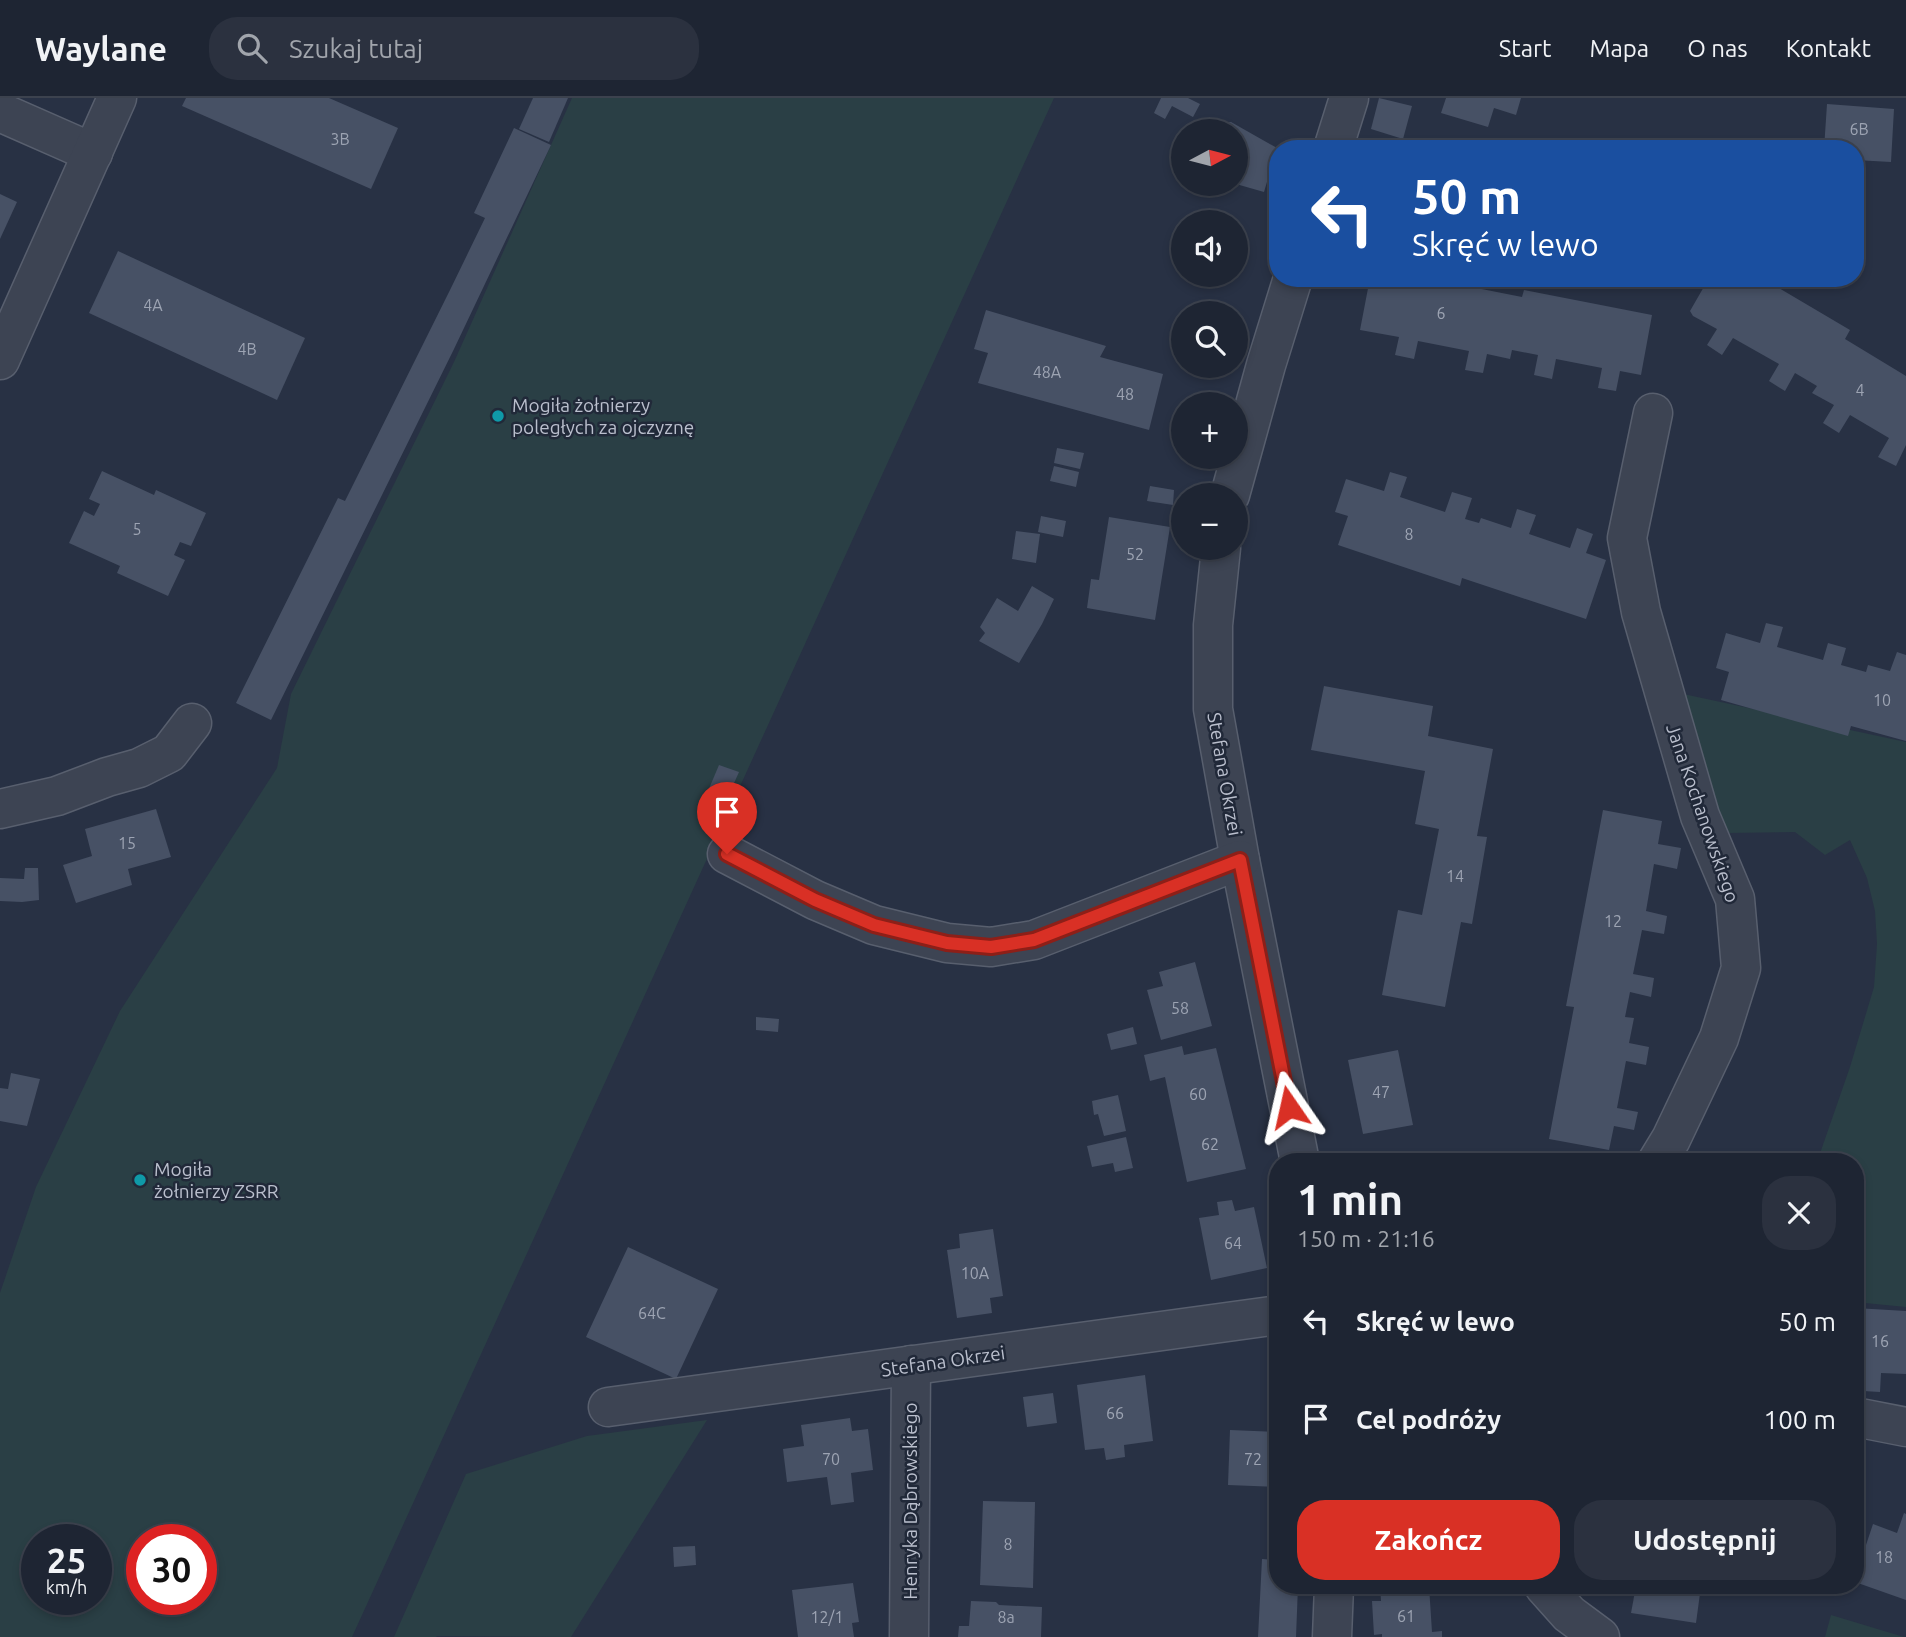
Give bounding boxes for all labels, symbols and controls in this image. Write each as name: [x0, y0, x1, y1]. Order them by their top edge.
search box: [209, 17, 699, 80]
icon: search: [233, 29, 271, 67]
text: Waylane: [35, 30, 167, 67]
text: Szukaj tutaj: [289, 34, 423, 63]
text: Start: [1499, 35, 1552, 62]
text: Mapa: [1590, 35, 1649, 62]
text: O nas: [1687, 35, 1748, 62]
text: Kontakt: [1786, 35, 1871, 62]
north arrow: [1171, 119, 1248, 196]
map controls: [1171, 119, 1248, 560]
house number: 6B: [1849, 120, 1869, 138]
house number: 3B: [330, 130, 350, 148]
icon: left: [1297, 168, 1388, 259]
text: 50 m: [1412, 168, 1521, 223]
button: sound: [1171, 210, 1248, 287]
text: Skręć w lewo: [1412, 226, 1599, 262]
house number: 4A: [143, 296, 163, 314]
button: search: [1171, 301, 1248, 378]
house number: 6: [1436, 304, 1446, 322]
house number: 4B: [237, 340, 257, 358]
house number: 48A: [1033, 363, 1062, 381]
house number: 4: [1855, 381, 1865, 399]
house number: 48: [1116, 385, 1134, 403]
button: +: [1171, 392, 1248, 469]
place label: Mogiła żołnierzy poległych za ojczyznę: [512, 394, 694, 438]
marker: Mogiła żołnierzy poległych za ojczyznę: [490, 408, 506, 424]
button: −: [1171, 483, 1248, 560]
house number: 5: [132, 520, 142, 538]
house number: 8: [1404, 525, 1414, 543]
house number: 52: [1126, 545, 1144, 563]
house number: 10: [1873, 691, 1891, 709]
street label: Stefana Okrzei: [1203, 711, 1247, 837]
street label: Jana Kochanowskiego: [1662, 721, 1744, 905]
pin: [697, 782, 757, 854]
icon: arrive: [708, 793, 746, 831]
house number: 15: [118, 834, 136, 852]
house number: 14: [1446, 867, 1464, 885]
house number: 12: [1604, 912, 1622, 930]
house number: 58: [1171, 999, 1189, 1017]
position arrow: [1252, 1070, 1326, 1144]
house number: 47: [1372, 1083, 1390, 1101]
house number: 60: [1189, 1085, 1207, 1103]
house number: 62: [1201, 1135, 1219, 1153]
place label: Mogiła żołnierzy ZSRR: [154, 1158, 279, 1202]
marker: Mogiła żołnierzy ZSRR: [132, 1172, 148, 1188]
text: 1 min: [1297, 1176, 1403, 1223]
button: close: [1762, 1176, 1836, 1250]
text: 150 m · 21:16: [1297, 1226, 1435, 1251]
house number: 64: [1224, 1234, 1242, 1252]
house number: 10A: [961, 1264, 990, 1282]
icon: left: [1297, 1302, 1335, 1340]
house number: 64C: [638, 1304, 666, 1322]
text: Skręć w lewo: [1356, 1307, 1515, 1336]
text: 50 m: [1778, 1307, 1836, 1336]
house number: 16: [1871, 1332, 1889, 1350]
street label: Stefana Okrzei: [880, 1341, 1006, 1381]
icon: arrive: [1297, 1400, 1335, 1438]
street label: Henryka Dąbrowskiego: [899, 1402, 921, 1600]
house number: 66: [1106, 1404, 1124, 1422]
text: Cel podróży: [1356, 1405, 1501, 1434]
text: 100 m: [1764, 1405, 1836, 1434]
house number: 70: [822, 1450, 840, 1468]
house number: 72: [1244, 1450, 1262, 1468]
button: Zakończ: [1297, 1500, 1560, 1580]
button: Udostępnij: [1574, 1500, 1836, 1580]
speed limit sign: 30: [126, 1524, 217, 1615]
house number: 8: [1003, 1535, 1013, 1553]
text: 25: [47, 1540, 86, 1580]
house number: 18: [1875, 1548, 1893, 1566]
text: km/h: [46, 1577, 87, 1597]
house number: 61: [1397, 1607, 1415, 1625]
house number: 12/1: [811, 1608, 843, 1626]
house number: 8a: [997, 1608, 1015, 1626]

